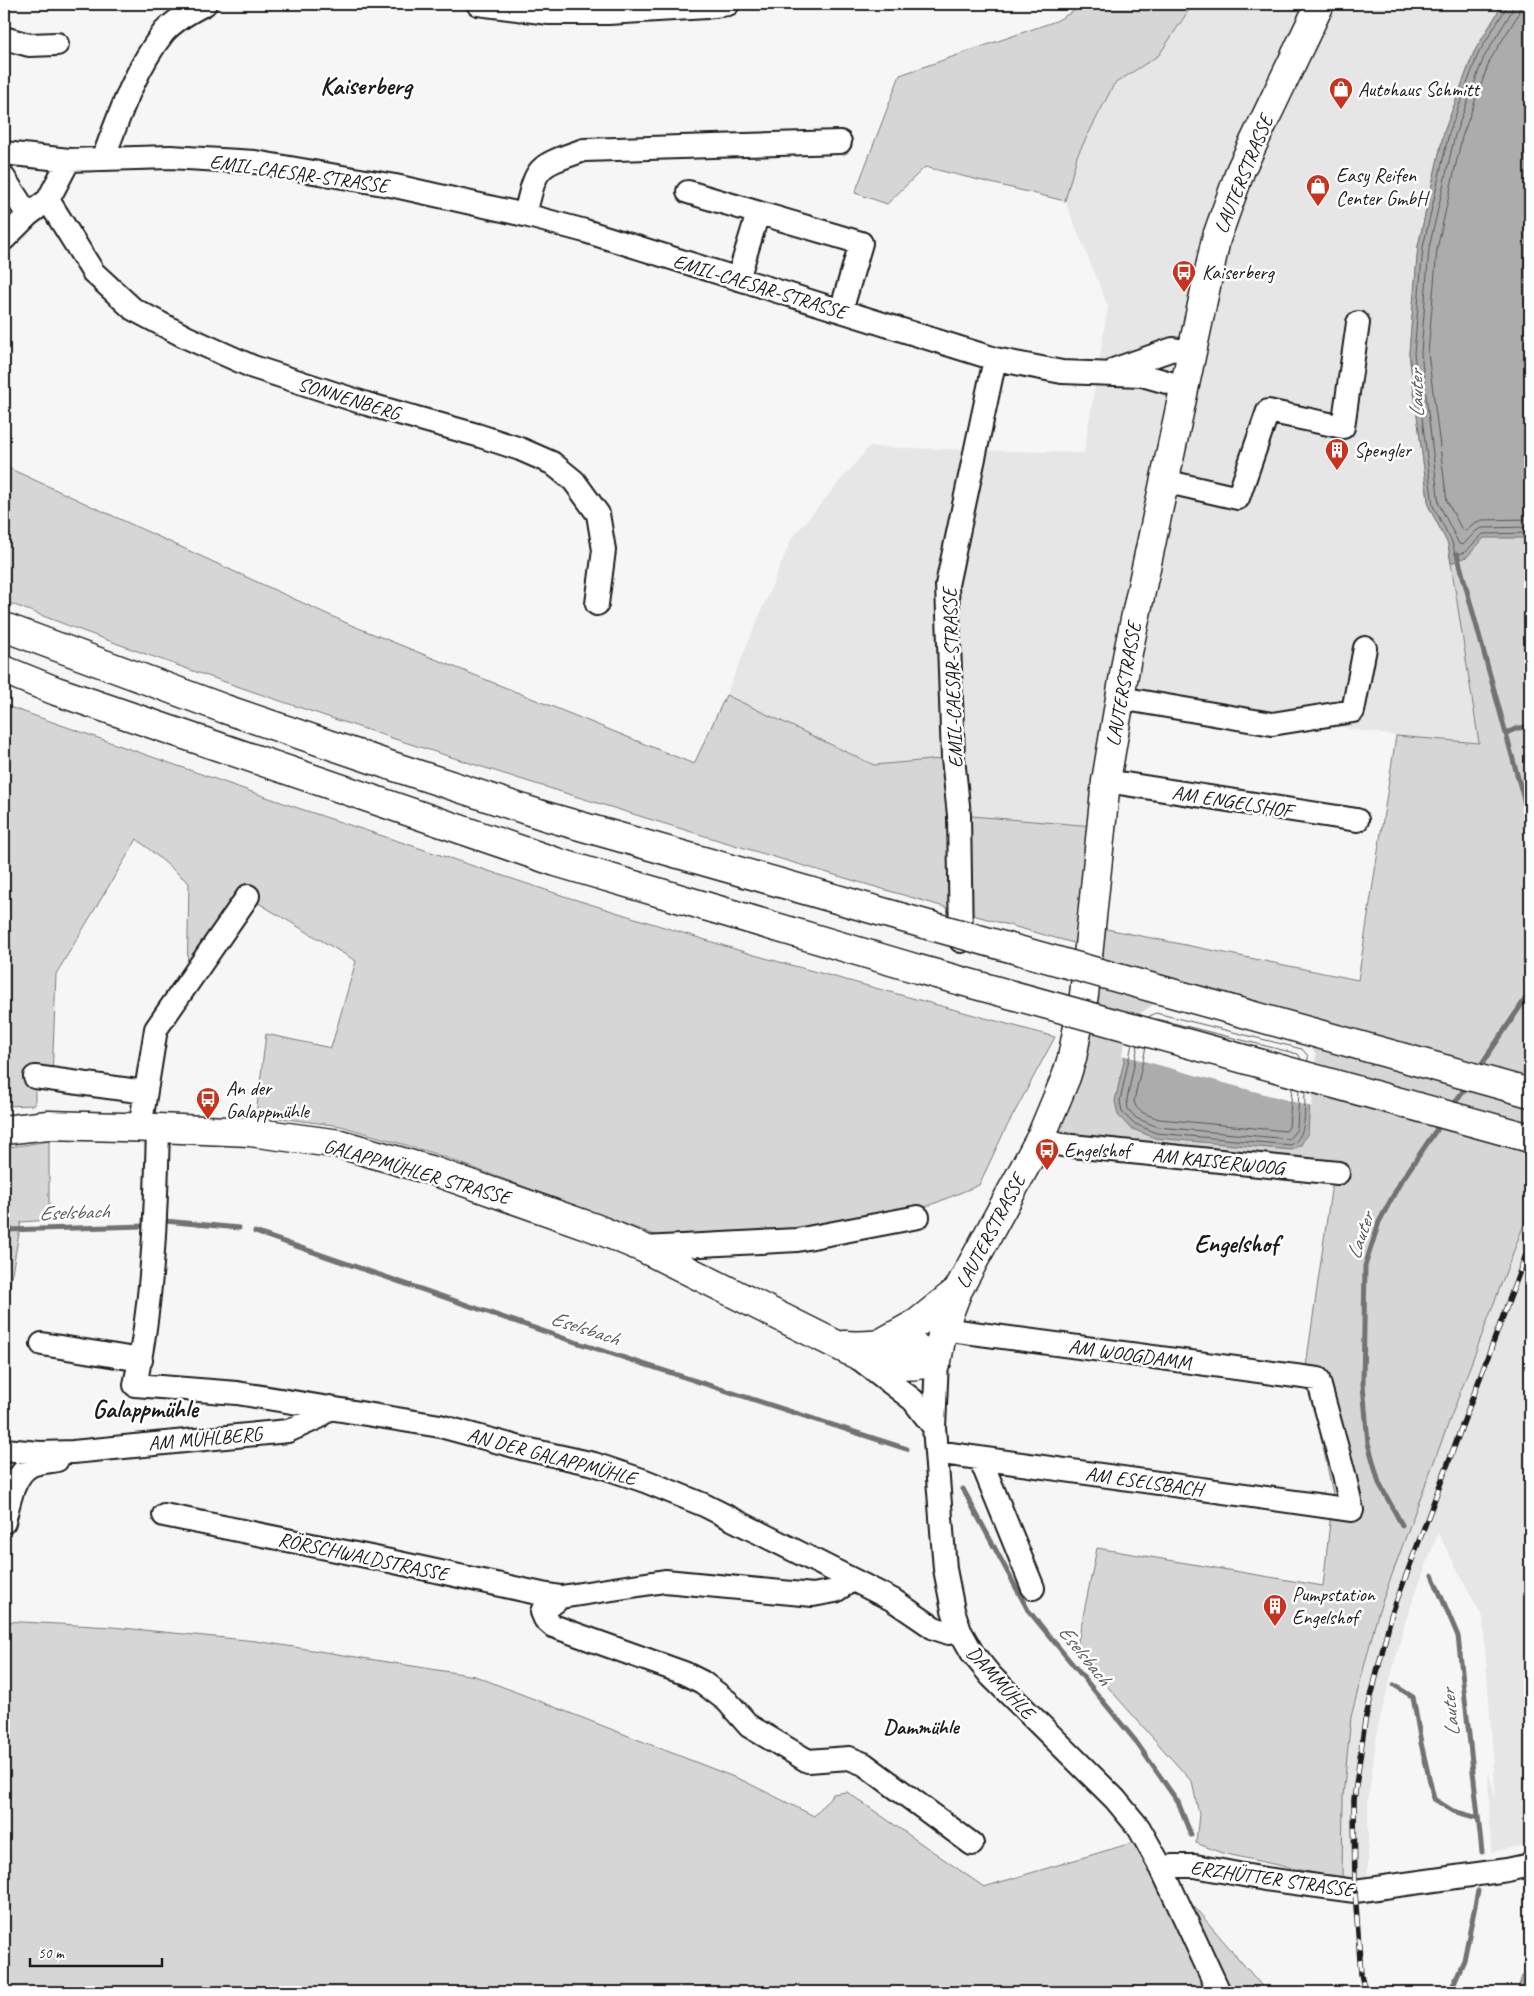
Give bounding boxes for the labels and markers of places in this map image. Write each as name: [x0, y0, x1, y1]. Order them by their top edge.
shop icon: Autohaus Schmitt: [1328, 76, 1354, 110]
place label: Autohaus Schmitt: [1358, 77, 1481, 102]
place label: Easy Reifen Center GmbH: [1336, 163, 1430, 211]
shop icon: Easy Reifen Center GmbH: [1305, 173, 1331, 207]
bus stop icon: Kaiserberg: [1171, 259, 1197, 293]
place label: Kaiserberg: [1202, 260, 1276, 285]
building icon: Spengler: [1324, 437, 1350, 471]
place label: Spengler: [1354, 438, 1413, 463]
place label: An der Galappmühle: [226, 1076, 310, 1124]
bus stop icon: An der Galappmühle: [195, 1086, 221, 1120]
bus stop icon: Engelshof: [1034, 1137, 1060, 1171]
place label: Engelshof: [1064, 1138, 1135, 1163]
place label: Pumpstation Engelshof: [1292, 1582, 1376, 1630]
building icon: Pumpstation Engelshof: [1262, 1593, 1288, 1627]

